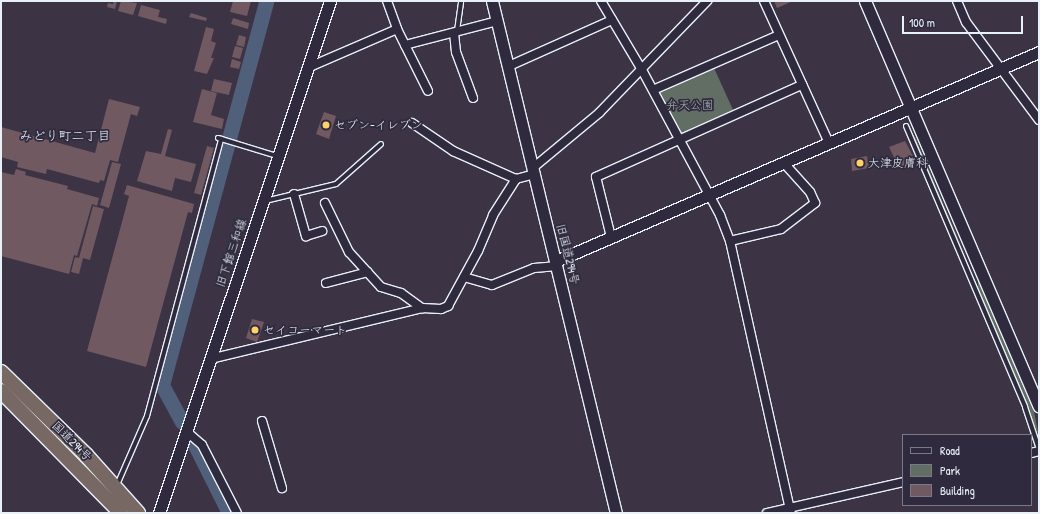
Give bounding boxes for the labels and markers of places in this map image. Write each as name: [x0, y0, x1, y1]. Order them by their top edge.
place label: セブン-イレブン: [334, 118, 423, 132]
marker: セブン-イレブン: [321, 120, 331, 130]
place label: 大津皮膚科: [868, 156, 928, 170]
marker: 大津皮膚科: [855, 158, 865, 168]
place label: セイコーマート: [263, 323, 347, 337]
marker: セイコーマート: [250, 325, 260, 335]

